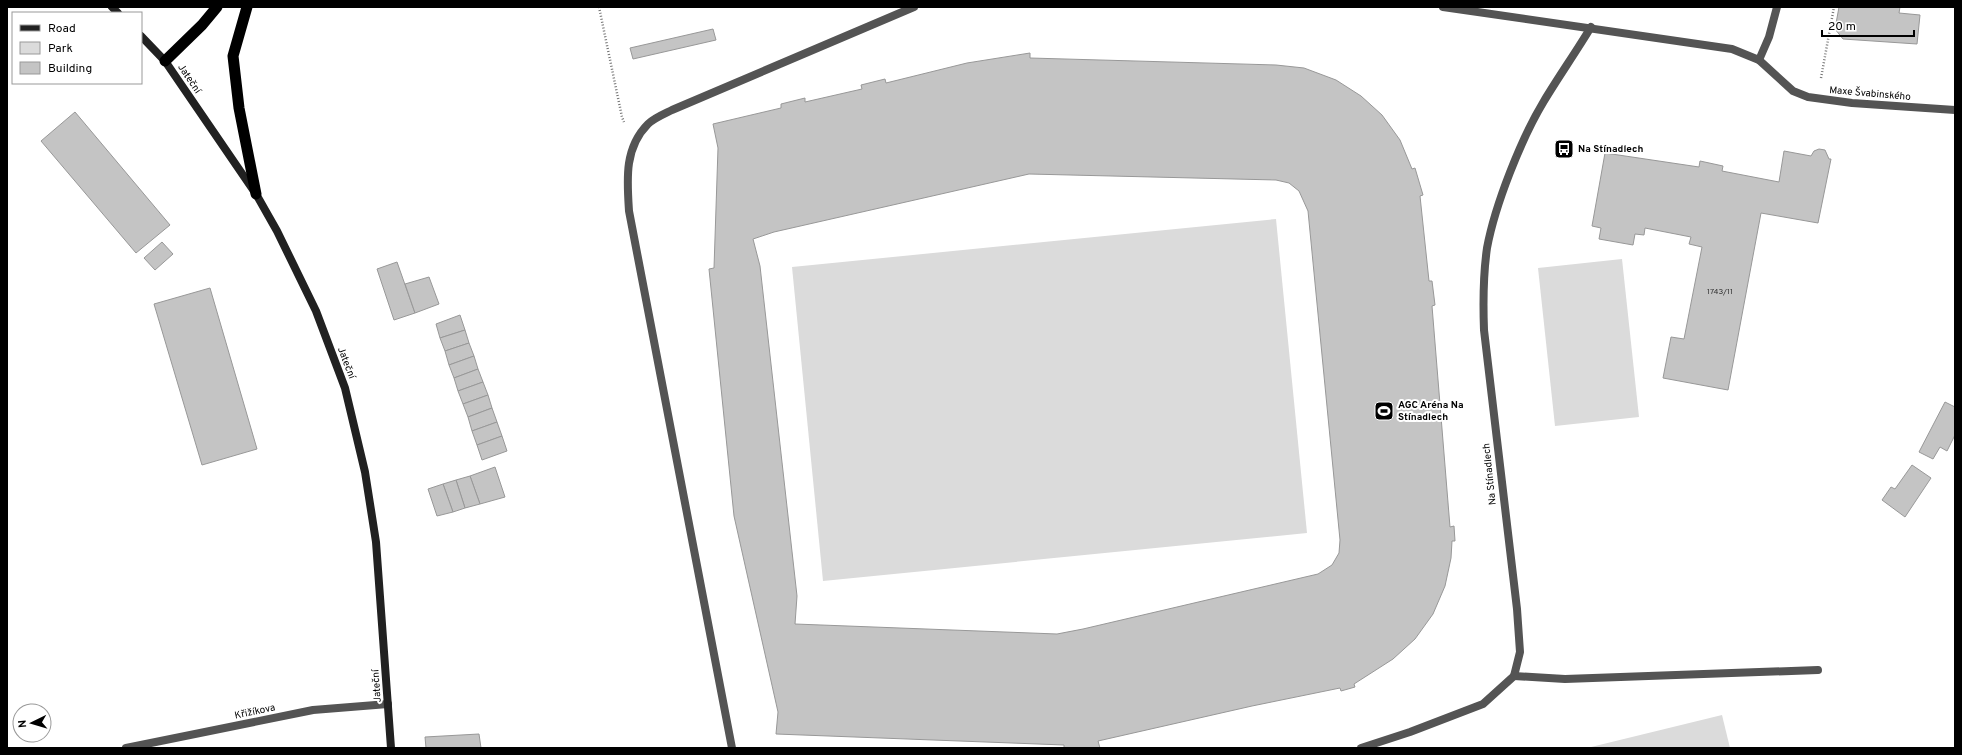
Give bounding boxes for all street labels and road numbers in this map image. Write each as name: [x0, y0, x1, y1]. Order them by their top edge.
street label: Jateční: [174, 62, 204, 98]
street label: Maxe Švabinského: [1829, 84, 1912, 104]
street label: Jateční: [334, 345, 359, 382]
street label: Na Stínadlech: [1480, 442, 1500, 506]
street label: Jateční: [369, 668, 385, 703]
street label: Křižíkova: [233, 701, 277, 723]

